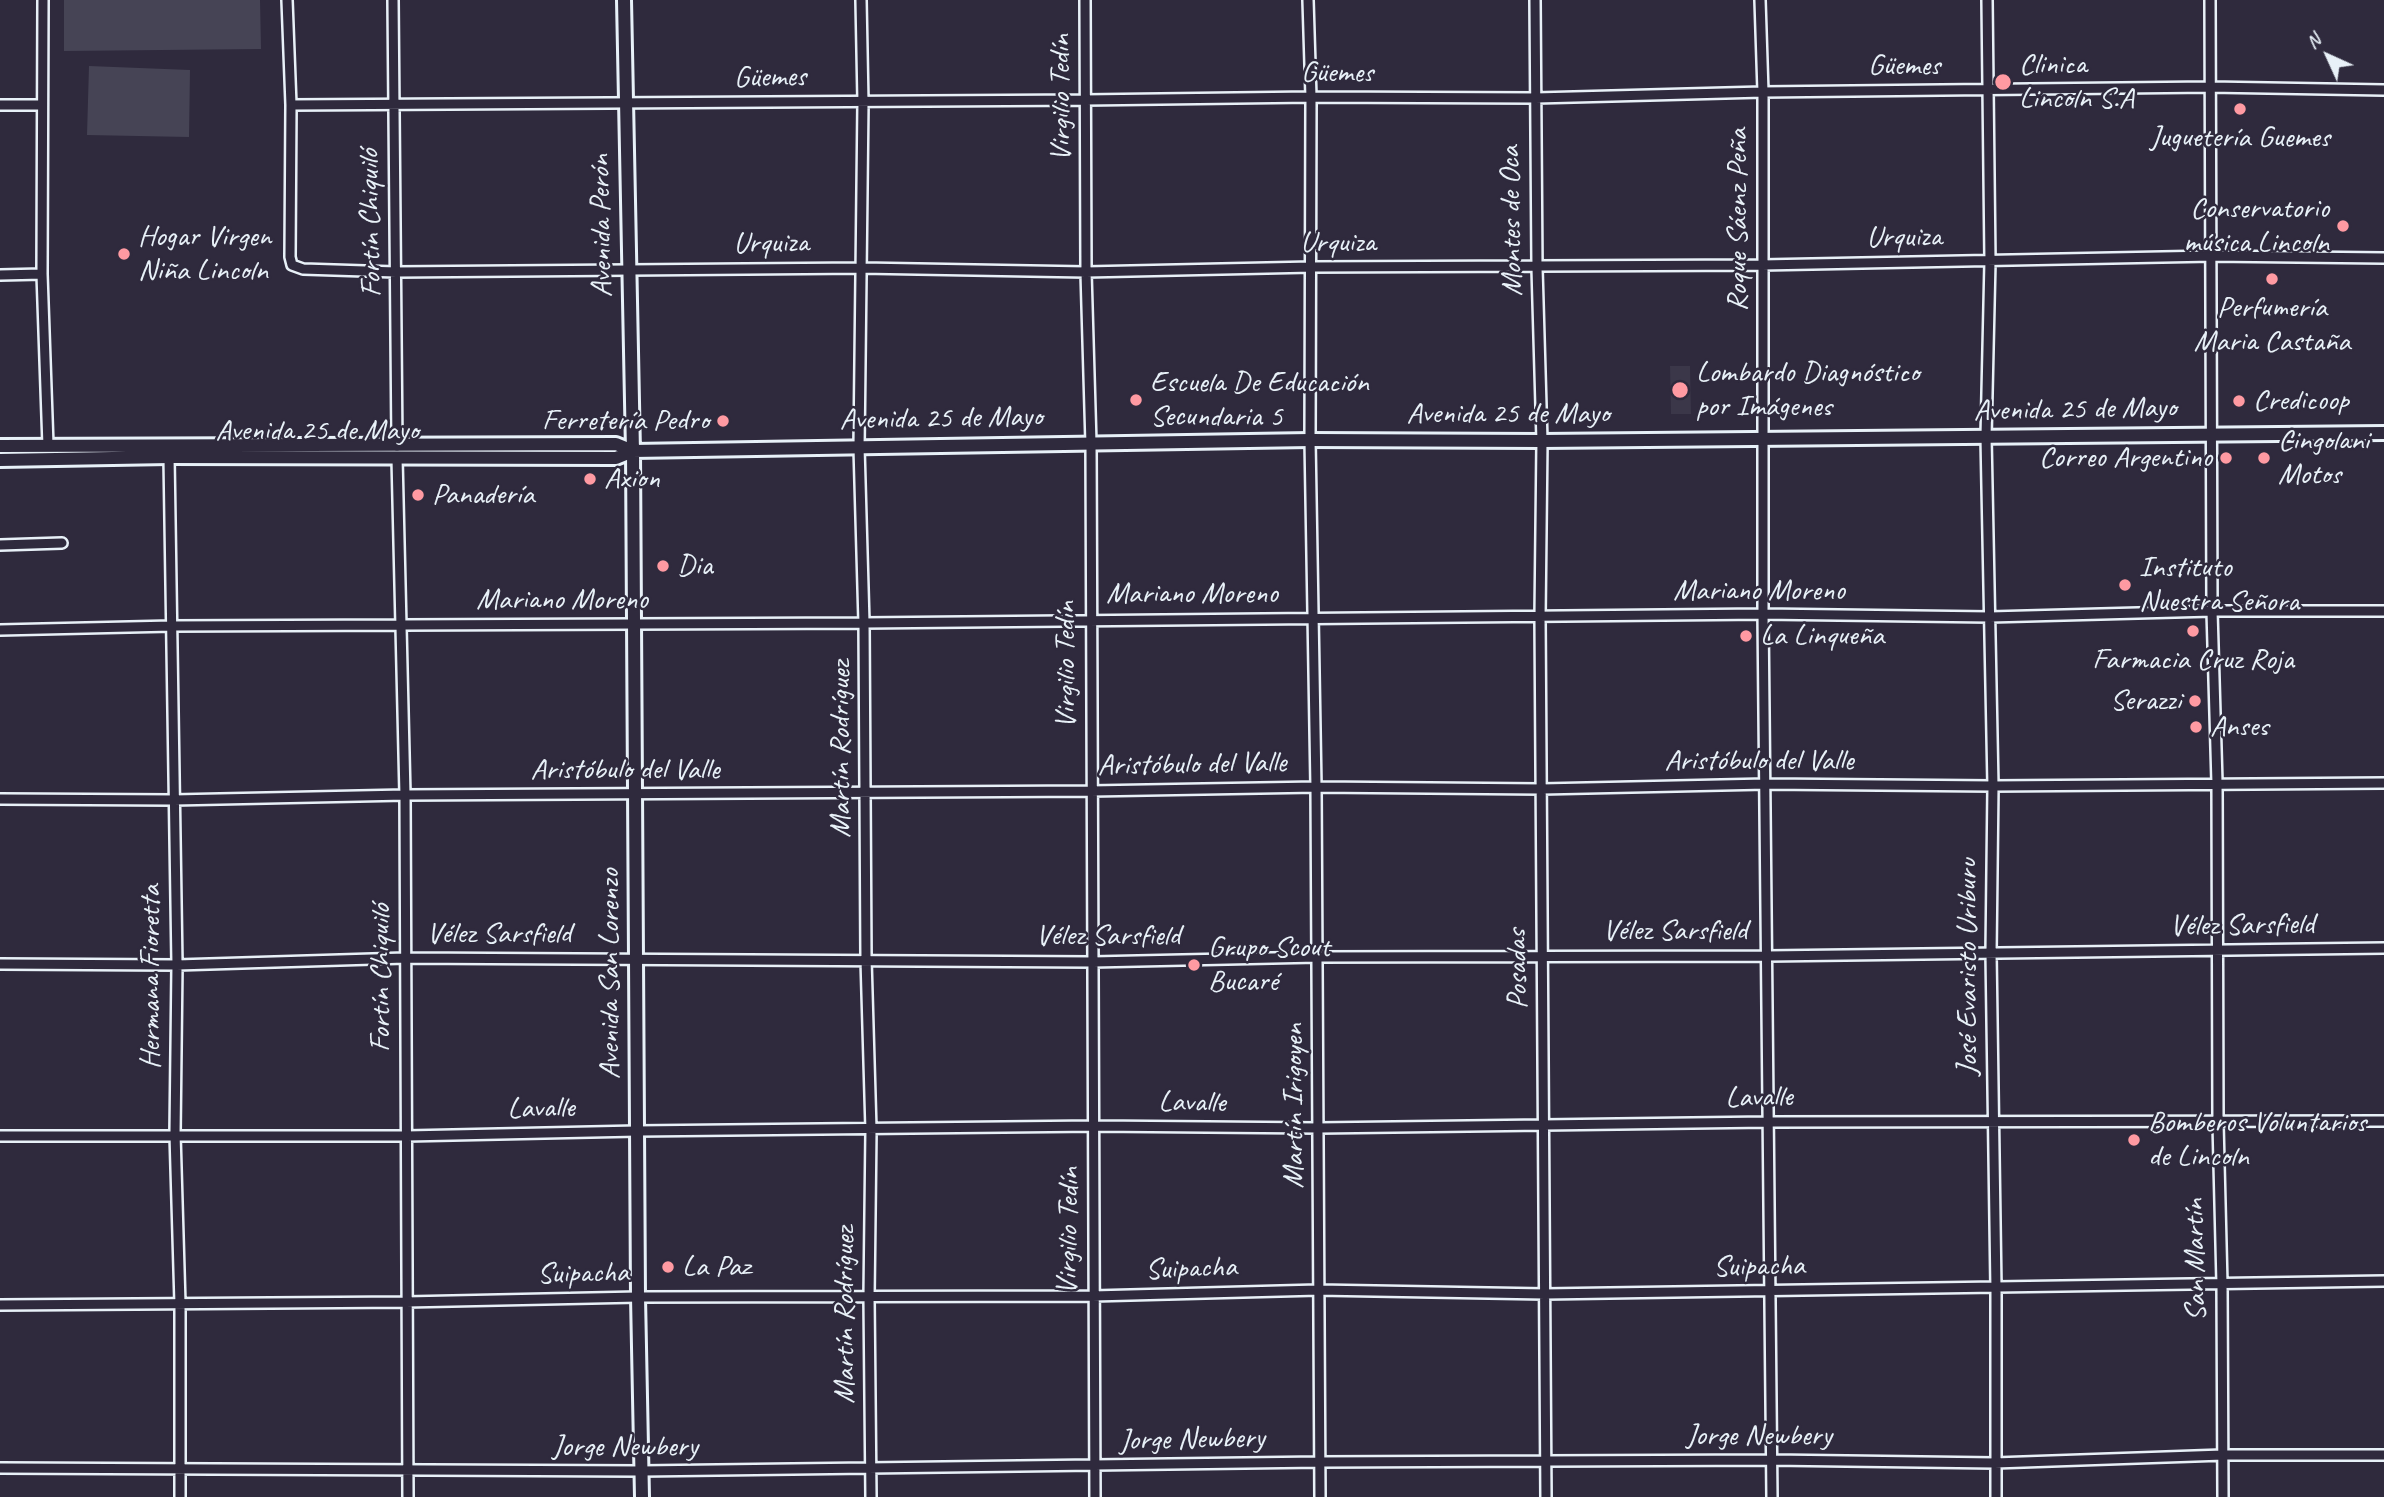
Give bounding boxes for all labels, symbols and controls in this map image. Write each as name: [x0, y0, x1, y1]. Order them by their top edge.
north arrow: [2293, 21, 2363, 91]
text: N: [2301, 29, 2326, 54]
street label: Virgilio Tedín: [1043, 34, 1079, 162]
place label: Clinica Lincoln S.A: [2019, 47, 2134, 118]
street label: Güemes: [1868, 48, 1940, 84]
street label: Güemes: [1301, 55, 1373, 91]
street label: Güemes: [734, 59, 806, 97]
marker: Clinica Lincoln S.A: [1993, 72, 2013, 92]
marker: Juguetería Guemes: [2232, 101, 2248, 117]
place label: Juguetería Guemes: [2150, 120, 2330, 156]
street label: Roque Sáenz Peña: [1720, 128, 1756, 312]
street label: Montes de Oca: [1493, 146, 1531, 296]
street label: Fortín Chiquiló: [352, 149, 390, 297]
street label: Avenida Perón: [583, 154, 621, 298]
place label: Conservatorio música Lincoln: [2184, 191, 2329, 262]
marker: Conservatorio música Lincoln: [2335, 218, 2351, 234]
place label: Hogar Virgen Niña Lincoln: [138, 219, 271, 290]
street label: Urquiza: [1866, 219, 1942, 257]
street label: Urquiza: [733, 225, 809, 263]
street label: Urquiza: [1300, 225, 1376, 261]
marker: Hogar Virgen Niña Lincoln: [116, 246, 132, 262]
marker: Perfumería Maria Castaña: [2264, 271, 2280, 287]
place label: Perfumería Maria Castaña: [2194, 290, 2350, 360]
place label: Lombardo Diagnóstico por Imágenes: [1696, 355, 1919, 426]
place label: Escuela De Educación Secundaria 5: [1150, 365, 1369, 436]
marker: Lombardo Diagnóstico por Imágenes: [1670, 380, 1690, 400]
place label: Credicoop: [2253, 383, 2349, 419]
street label: Avenida 25 de Mayo: [1973, 390, 2177, 430]
marker: Escuela De Educación Secundaria 5: [1128, 392, 1144, 408]
marker: Credicoop: [2231, 393, 2247, 409]
street label: Avenida 25 de Mayo: [1406, 396, 1610, 432]
street label: Avenida 25 de Mayo: [839, 399, 1043, 439]
place label: Ferretería Pedro: [542, 403, 709, 439]
street label: Avenida 25 de Mayo: [215, 413, 419, 449]
marker: Ferretería Pedro: [715, 413, 731, 429]
place label: Cingolani Motos: [2278, 423, 2369, 494]
place label: Correo Argentino: [2039, 440, 2212, 476]
marker: Correo Argentino: [2218, 450, 2234, 466]
marker: Cingolani Motos: [2256, 450, 2272, 466]
place label: Axion: [604, 461, 660, 497]
marker: Axion: [582, 471, 598, 487]
place label: Panadería: [432, 477, 534, 513]
marker: Panadería: [410, 487, 426, 503]
place label: Dia: [677, 548, 712, 584]
place label: Instituto Nuestra Señora: [2139, 550, 2299, 620]
marker: Dia: [655, 558, 671, 574]
street label: Mariano Moreno: [1673, 573, 1845, 609]
street label: Mariano Moreno: [1106, 576, 1278, 612]
marker: Instituto Nuestra Señora: [2117, 577, 2133, 593]
street label: Mariano Moreno: [476, 582, 648, 618]
street label: Virgilio Tedín: [1048, 601, 1084, 729]
place label: La Linqueña: [1760, 618, 1884, 654]
marker: Farmacia Cruz Roja: [2185, 623, 2201, 639]
marker: La Linqueña: [1738, 628, 1754, 644]
place label: Farmacia Cruz Roja: [2092, 642, 2294, 678]
street label: Martín Rodríguez: [823, 660, 859, 838]
place label: Serazzi: [2110, 683, 2181, 719]
marker: Serazzi: [2187, 693, 2203, 709]
place label: Anses: [2210, 709, 2268, 745]
marker: Anses: [2188, 719, 2204, 735]
street label: Aristóbulo del Valle: [1665, 743, 1853, 779]
street label: Aristóbulo del Valle: [1097, 745, 1287, 785]
street label: Aristóbulo del Valle: [531, 752, 719, 788]
street label: José Evaristo Uriburu: [1950, 859, 1986, 1075]
street label: Avenida San Lorenzo: [592, 869, 628, 1079]
street label: Hermana Fioretta: [133, 885, 169, 1069]
street label: Fortín Chiquiló: [363, 904, 399, 1052]
street label: Vélez Sarsfield: [2169, 907, 2315, 945]
street label: Vélez Sarsfield: [1603, 913, 1747, 949]
street label: Vélez Sarsfield: [427, 916, 571, 952]
street label: Vélez Sarsfield: [1036, 918, 1180, 954]
street label: Posadas: [1499, 929, 1537, 1009]
place label: Grupo Scout Bucaré: [1208, 930, 1330, 1000]
marker: Grupo Scout Bucaré: [1186, 957, 1202, 973]
street label: Martín Irigoyen: [1276, 1024, 1312, 1188]
street label: Lavalle: [1725, 1079, 1793, 1117]
street label: Lavalle: [1158, 1084, 1226, 1122]
street label: Lavalle: [507, 1090, 575, 1128]
place label: Bomberos Voluntarios de Lincoln: [2148, 1105, 2366, 1176]
marker: Bomberos Voluntarios de Lincoln: [2126, 1132, 2142, 1148]
street label: Virgilio Tedín: [1050, 1167, 1088, 1295]
street label: San Martín: [2177, 1198, 2215, 1322]
street label: Martín Rodríguez: [827, 1226, 863, 1404]
street label: Suipacha: [1713, 1248, 1805, 1286]
place label: La Paz: [682, 1249, 750, 1285]
street label: Suipacha: [1145, 1249, 1237, 1289]
street label: Suipacha: [537, 1255, 629, 1293]
marker: La Paz: [660, 1259, 676, 1275]
street label: Jorge Newbery: [1686, 1418, 1832, 1454]
street label: Jorge Newbery: [1119, 1421, 1265, 1459]
street label: Jorge Newbery: [552, 1429, 698, 1465]

